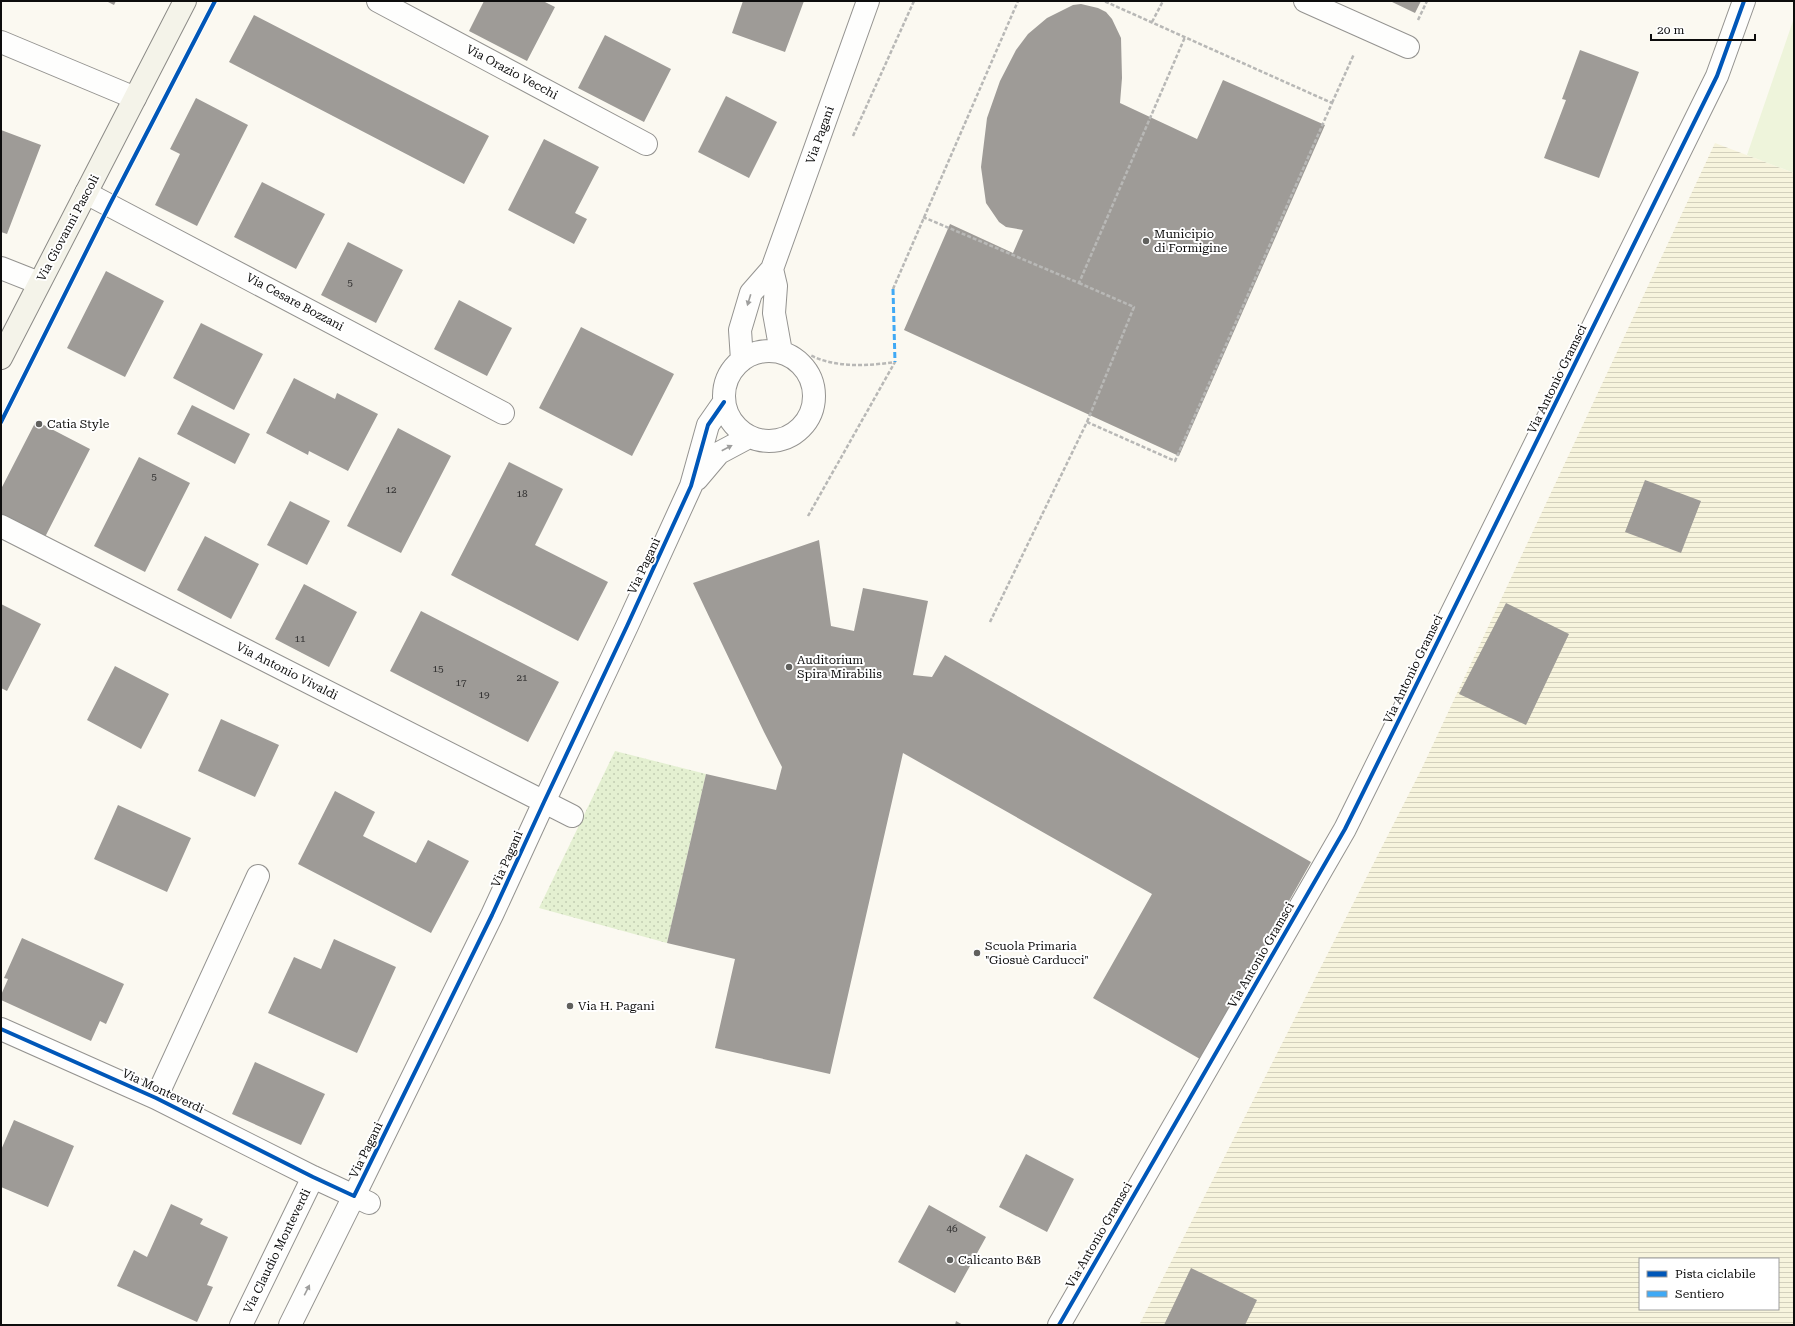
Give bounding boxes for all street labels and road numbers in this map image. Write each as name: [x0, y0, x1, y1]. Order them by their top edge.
street label: Via Orazio Vecchi: [464, 42, 560, 102]
street label: Via Pagani: [803, 104, 837, 166]
street label: Via Giovanni Pascoli: [34, 172, 102, 284]
street label: Via Cesare Bozzani: [244, 270, 346, 334]
street label: Via Antonio Gramsci: [1525, 322, 1590, 436]
street label: Via Pagani: [625, 536, 663, 596]
street label: Via Antonio Gramsci: [1381, 612, 1446, 726]
street label: Via Antonio Vivaldi: [234, 639, 340, 703]
street label: Via Pagani: [488, 828, 526, 889]
street label: Via Antonio Gramsci: [1225, 900, 1297, 1010]
street label: Via Monteverdi: [120, 1066, 206, 1116]
street label: Via Pagani: [346, 1120, 386, 1180]
street label: Via Antonio Gramsci: [1063, 1180, 1135, 1290]
street label: Via Claudio Monteverdi: [241, 1186, 313, 1316]

